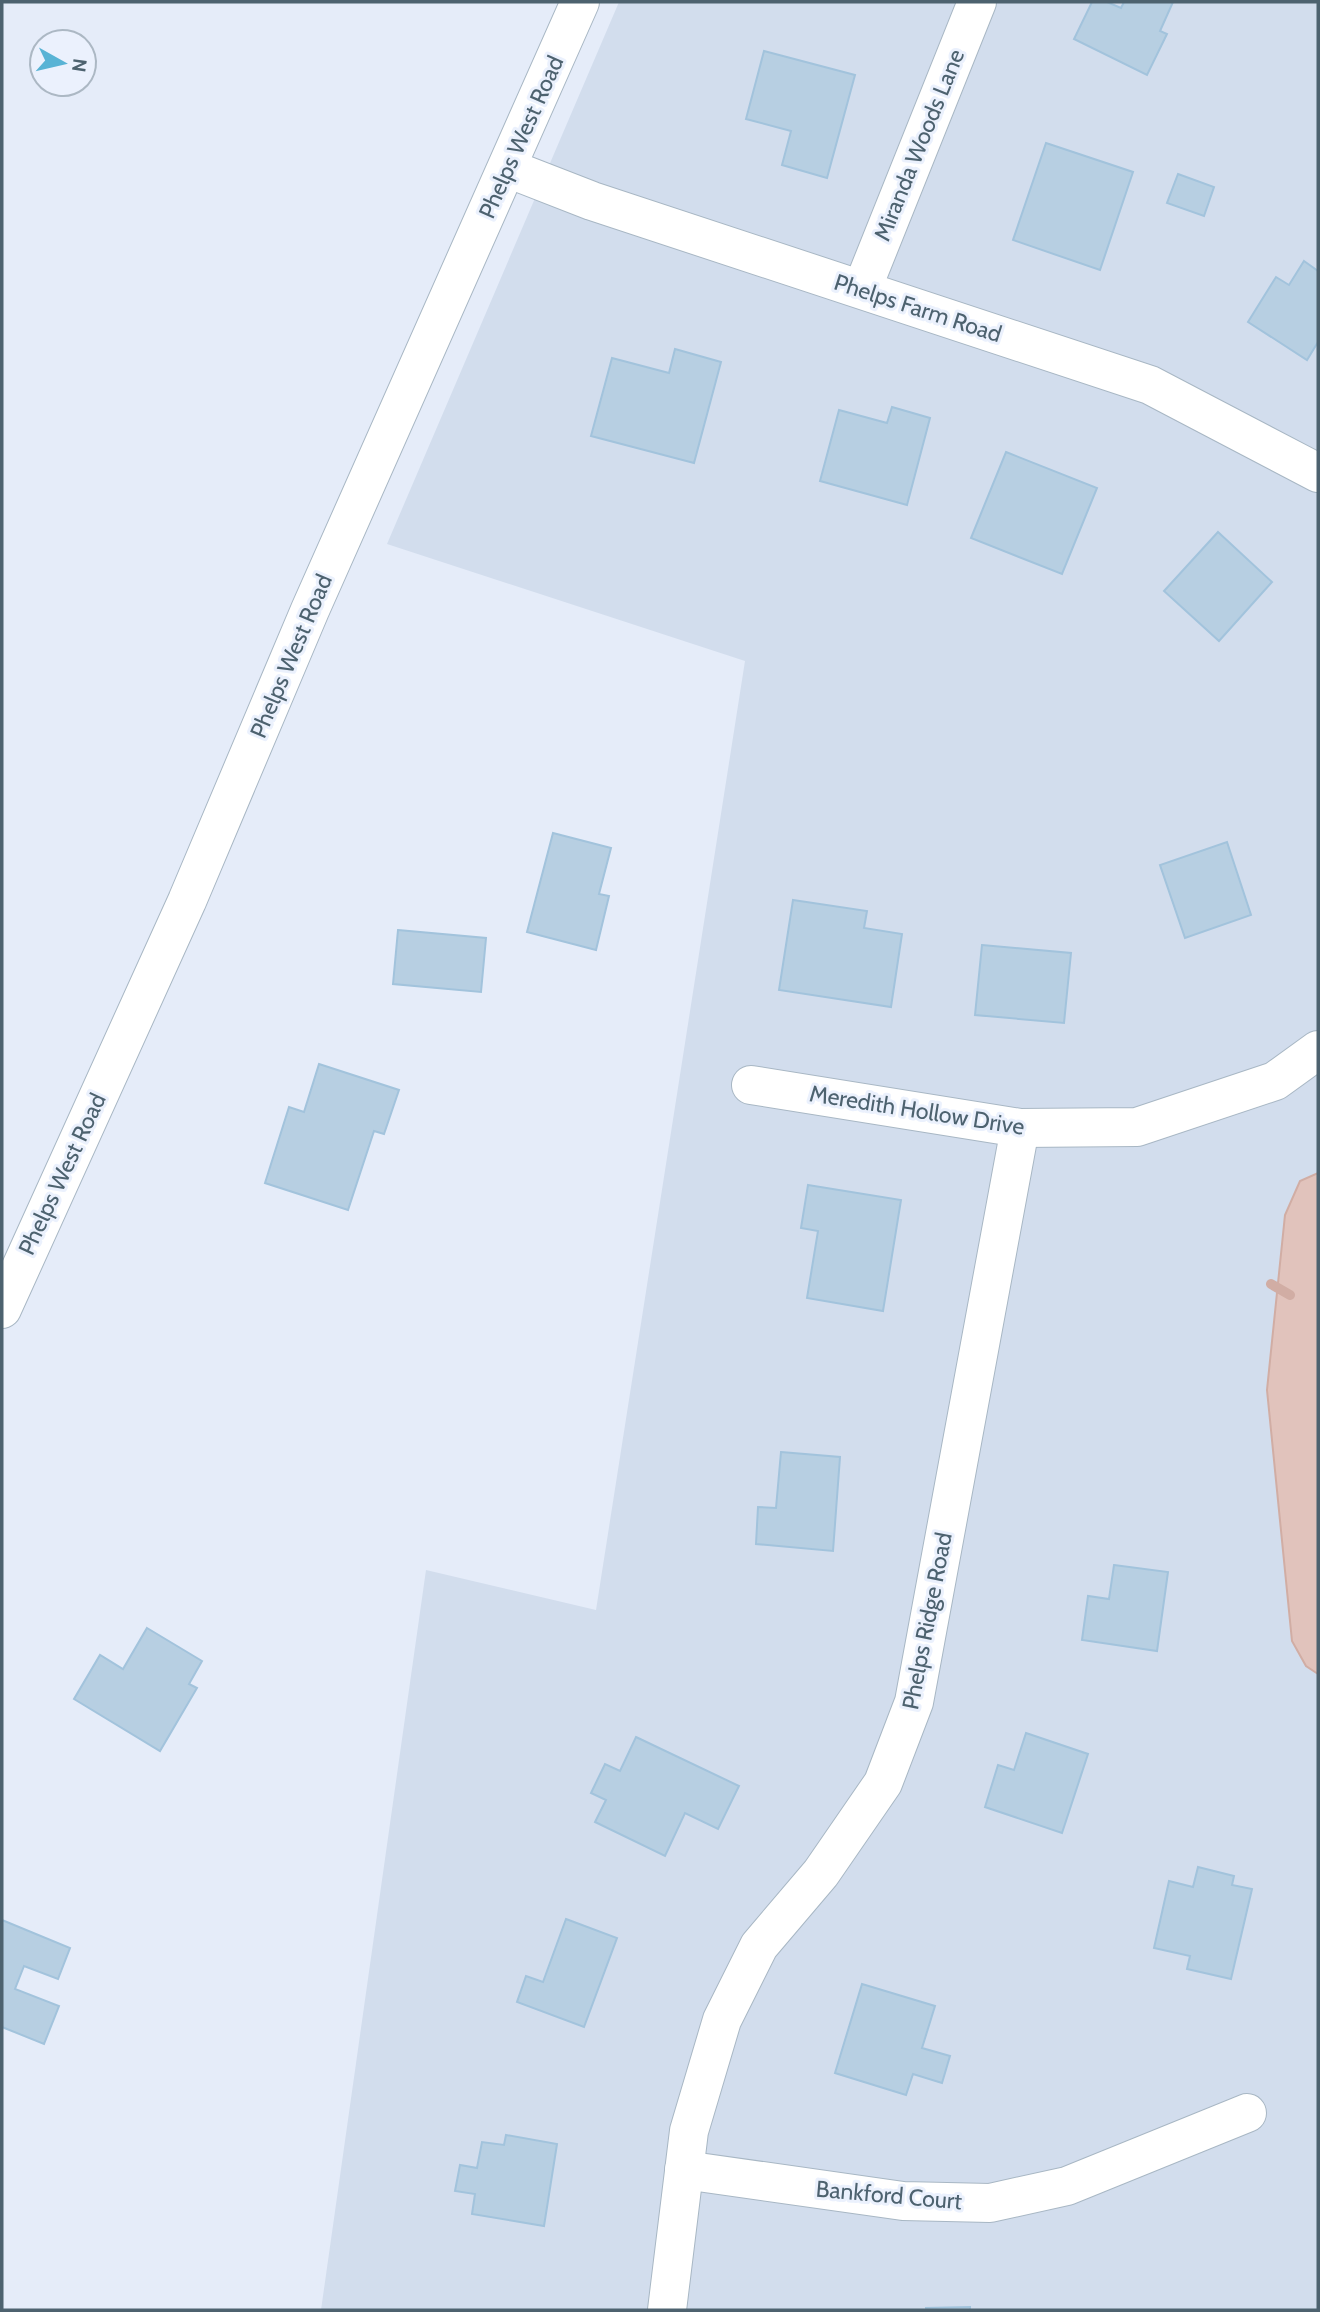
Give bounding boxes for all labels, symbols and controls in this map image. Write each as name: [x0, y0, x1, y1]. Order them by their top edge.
north arrow: [28, 28, 98, 98]
street label: Miranda Woods Lane: [868, 45, 970, 245]
street label: Phelps West Road: [473, 51, 569, 223]
text: N: [67, 57, 92, 74]
street label: Phelps Farm Road: [831, 268, 1005, 348]
street label: Phelps West Road: [244, 570, 338, 742]
street label: Meredith Hollow Drive: [808, 1079, 1027, 1141]
street label: Phelps West Road: [12, 1089, 112, 1259]
street label: Phelps Ridge Road: [896, 1530, 958, 1712]
street label: Bankford Court: [815, 2175, 963, 2215]

